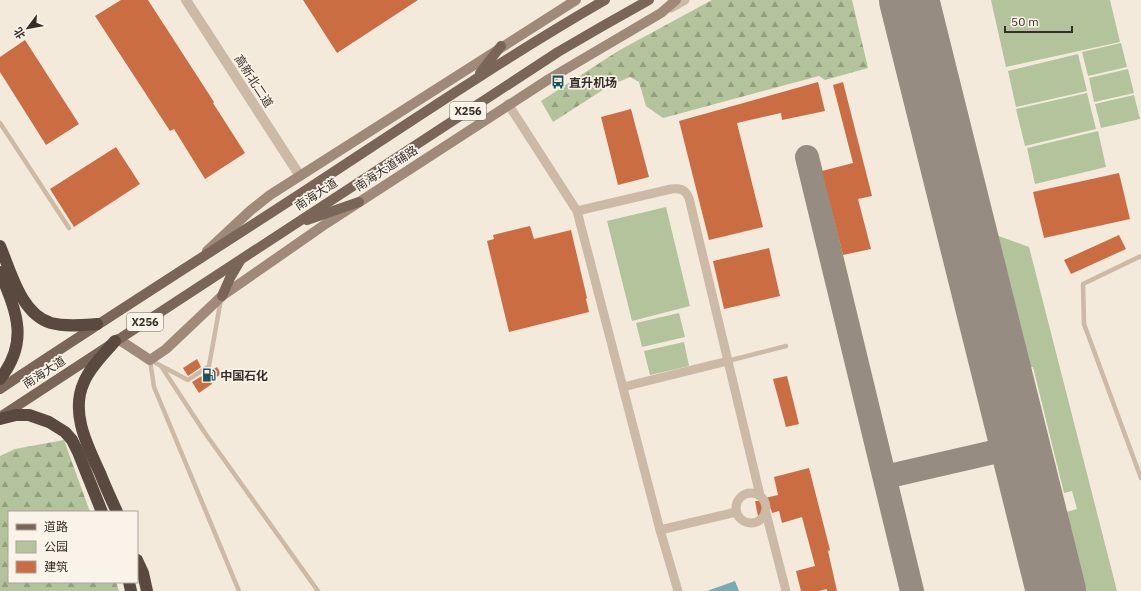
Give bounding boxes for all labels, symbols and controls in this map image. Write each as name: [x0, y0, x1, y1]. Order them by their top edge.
north arrow: [8, 8, 48, 48]
scale bar: [1005, 8, 1072, 34]
text: 50 m: [1011, 14, 1039, 29]
text: 北: [11, 25, 28, 42]
street label: 高新北二道: [231, 52, 277, 110]
bus stop icon: 直升机场: [550, 74, 566, 90]
place label: 直升机场: [569, 75, 617, 90]
road number: X256: [450, 102, 486, 120]
street label: 南海大道辅路: [352, 142, 420, 194]
street label: 南海大道: [292, 175, 340, 213]
road number: X256: [127, 313, 163, 331]
street label: 南海大道: [20, 353, 68, 391]
fuel station icon: 中国石化: [201, 367, 217, 383]
place label: 中国石化: [220, 368, 268, 383]
legend: [8, 511, 138, 583]
text: 道路: [44, 519, 68, 534]
text: 公园: [44, 539, 68, 554]
text: 建筑: [44, 559, 68, 574]

